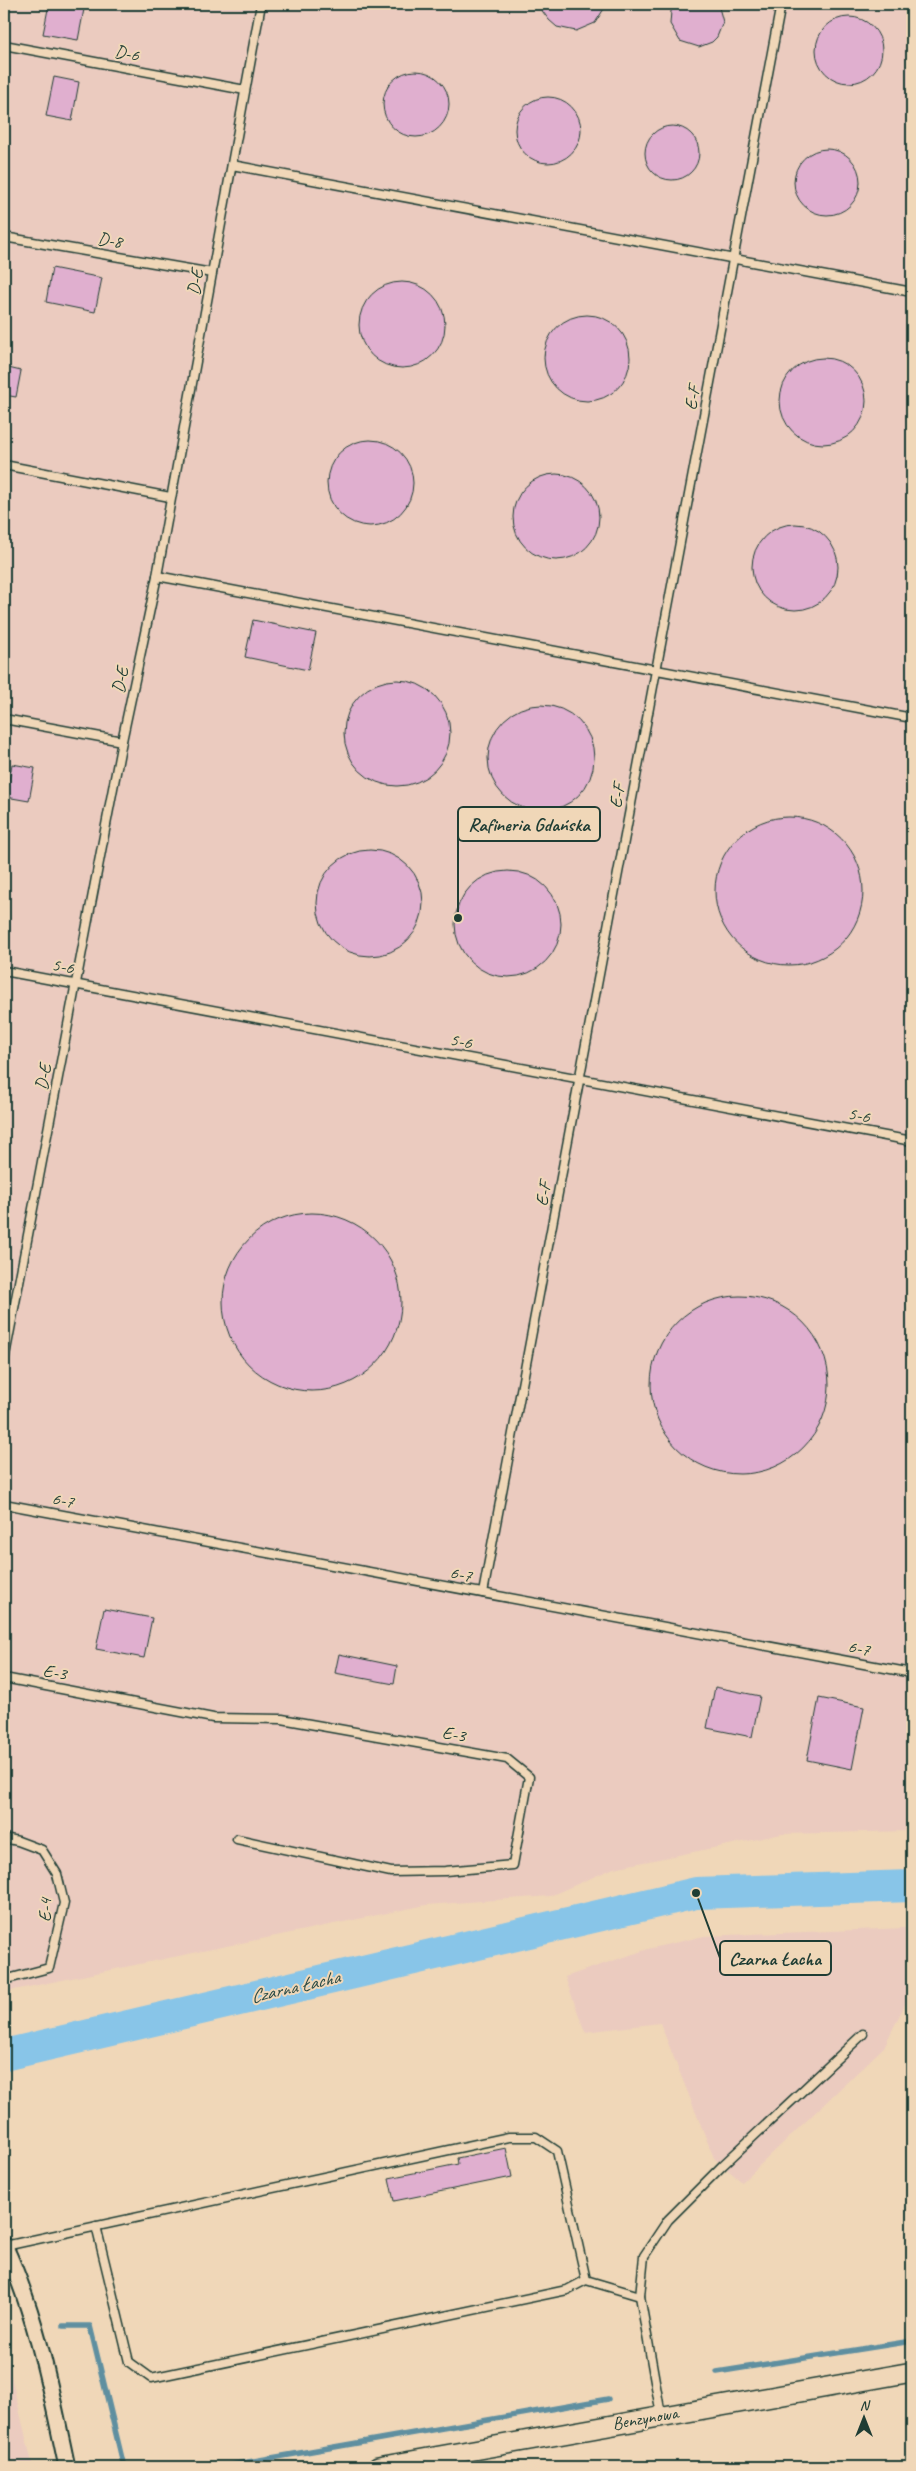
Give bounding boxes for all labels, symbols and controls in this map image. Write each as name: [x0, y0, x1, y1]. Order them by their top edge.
street label: D-6: [113, 40, 142, 66]
street label: D-8: [96, 227, 126, 253]
street label: D-E: [182, 265, 209, 297]
street label: E-F: [679, 381, 706, 412]
street label: D-E: [107, 663, 134, 695]
street label: E-F: [604, 779, 631, 810]
callout: Rafineria Gdańska: [458, 807, 600, 841]
text: Rafineria Gdańska: [468, 813, 591, 837]
street label: 5-6: [50, 953, 77, 979]
street label: 5-6: [448, 1028, 475, 1054]
street label: D-E: [30, 1060, 57, 1092]
street label: 5-6: [846, 1102, 873, 1128]
street label: E-F: [530, 1177, 557, 1208]
street label: 6-7: [50, 1487, 77, 1513]
street label: 6-7: [448, 1561, 475, 1587]
street label: 6-7: [846, 1635, 873, 1661]
street label: E-3: [41, 1659, 70, 1685]
street label: E-3: [441, 1721, 469, 1747]
street label: E-4: [34, 1896, 56, 1922]
callout: Czarna Łacha: [720, 1941, 831, 1975]
text: Czarna Łacha: [729, 1947, 822, 1971]
water label: Czarna Łacha: [248, 1965, 344, 2009]
north arrow: [838, 2394, 888, 2444]
text: N: [860, 2397, 871, 2414]
street label: Benzynowa: [610, 2401, 681, 2435]

